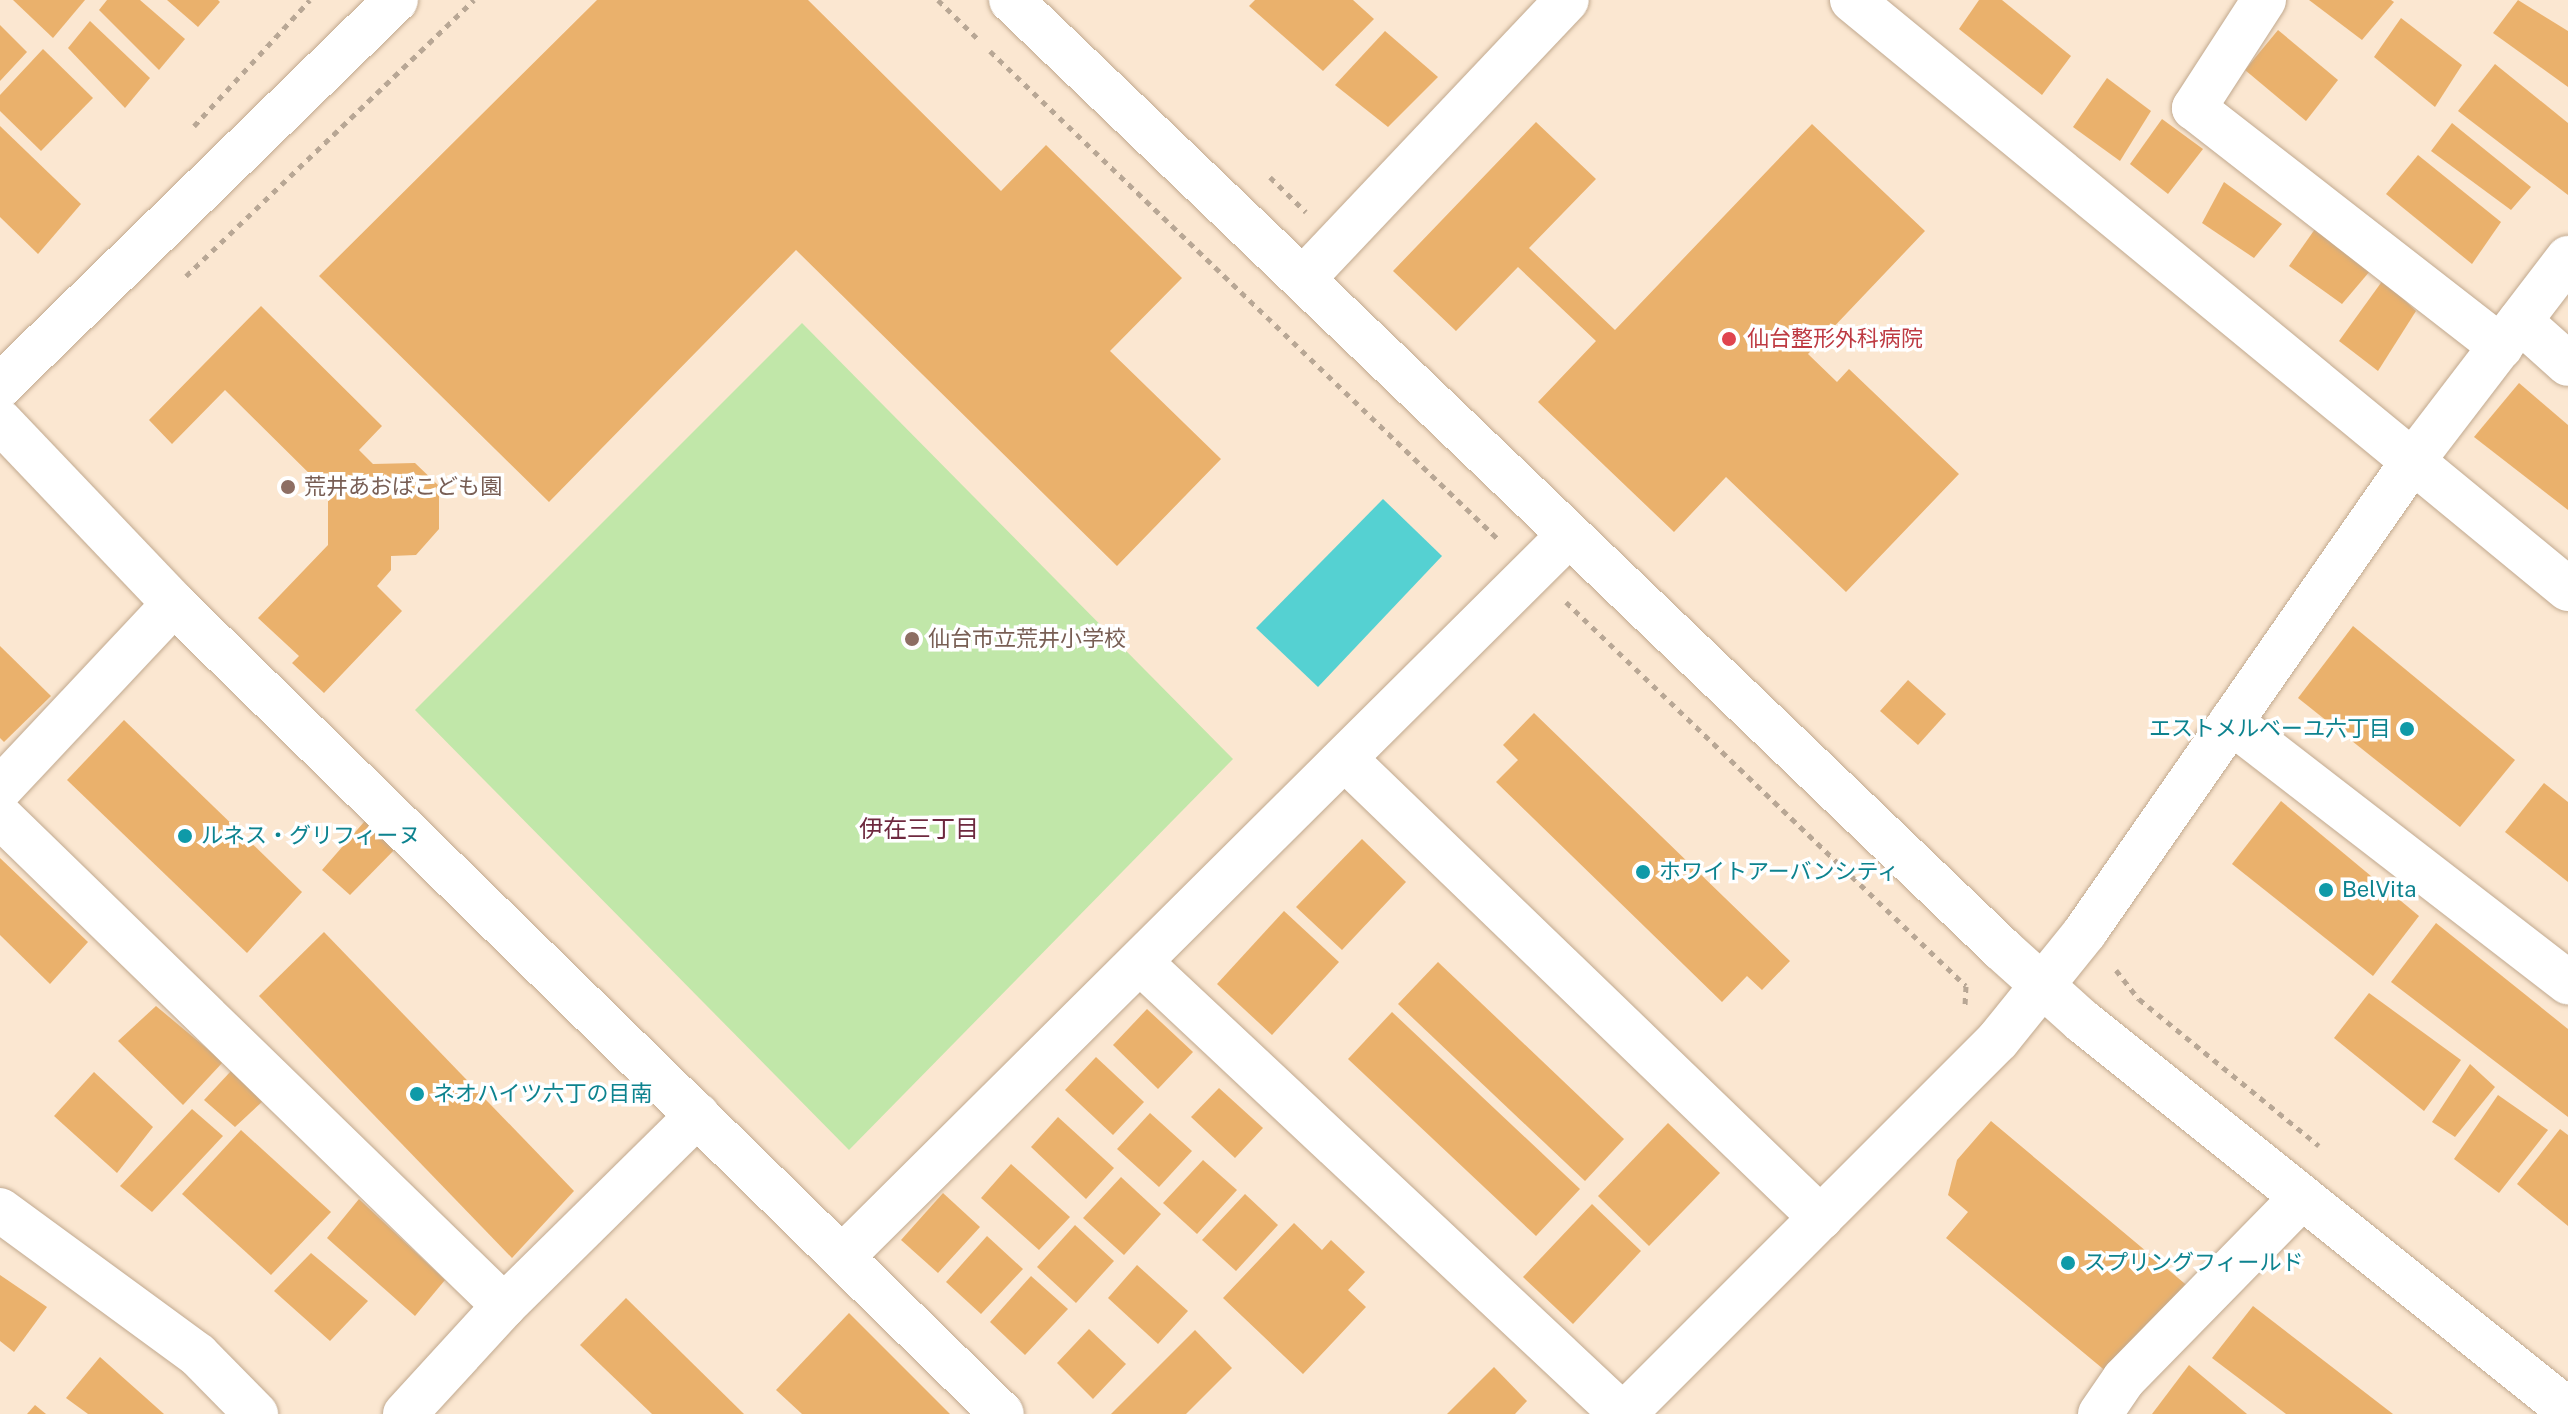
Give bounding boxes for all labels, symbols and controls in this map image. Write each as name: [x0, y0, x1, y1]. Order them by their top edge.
place label: 仙台整形外科病院: [1747, 326, 1923, 352]
marker: 仙台整形外科病院: [1718, 328, 1740, 350]
place label: 荒井あおばこども園: [304, 474, 502, 500]
marker: 荒井あおばこども園: [279, 478, 297, 496]
place label: 仙台市立荒井小学校: [928, 626, 1126, 652]
marker: 仙台市立荒井小学校: [903, 630, 921, 648]
place label: エストメルベーユ六丁目: [2149, 716, 2391, 742]
marker: エストメルベーユ六丁目: [2398, 720, 2416, 738]
district label: 伊在三丁目: [859, 815, 979, 843]
place label: ルネス・グリフィーヌ: [201, 823, 421, 849]
marker: ルネス・グリフィーヌ: [176, 827, 194, 845]
place label: ホワイトアーバンシティ: [1659, 859, 1900, 885]
marker: ホワイトアーバンシティ: [1634, 863, 1652, 881]
place label: BelVita: [2342, 877, 2416, 903]
marker: BelVita: [2317, 881, 2335, 899]
place label: ネオハイツ六丁の目南: [433, 1081, 653, 1107]
marker: ネオハイツ六丁の目南: [408, 1085, 426, 1103]
place label: スプリングフィールド: [2084, 1250, 2304, 1276]
marker: スプリングフィールド: [2059, 1254, 2077, 1272]

